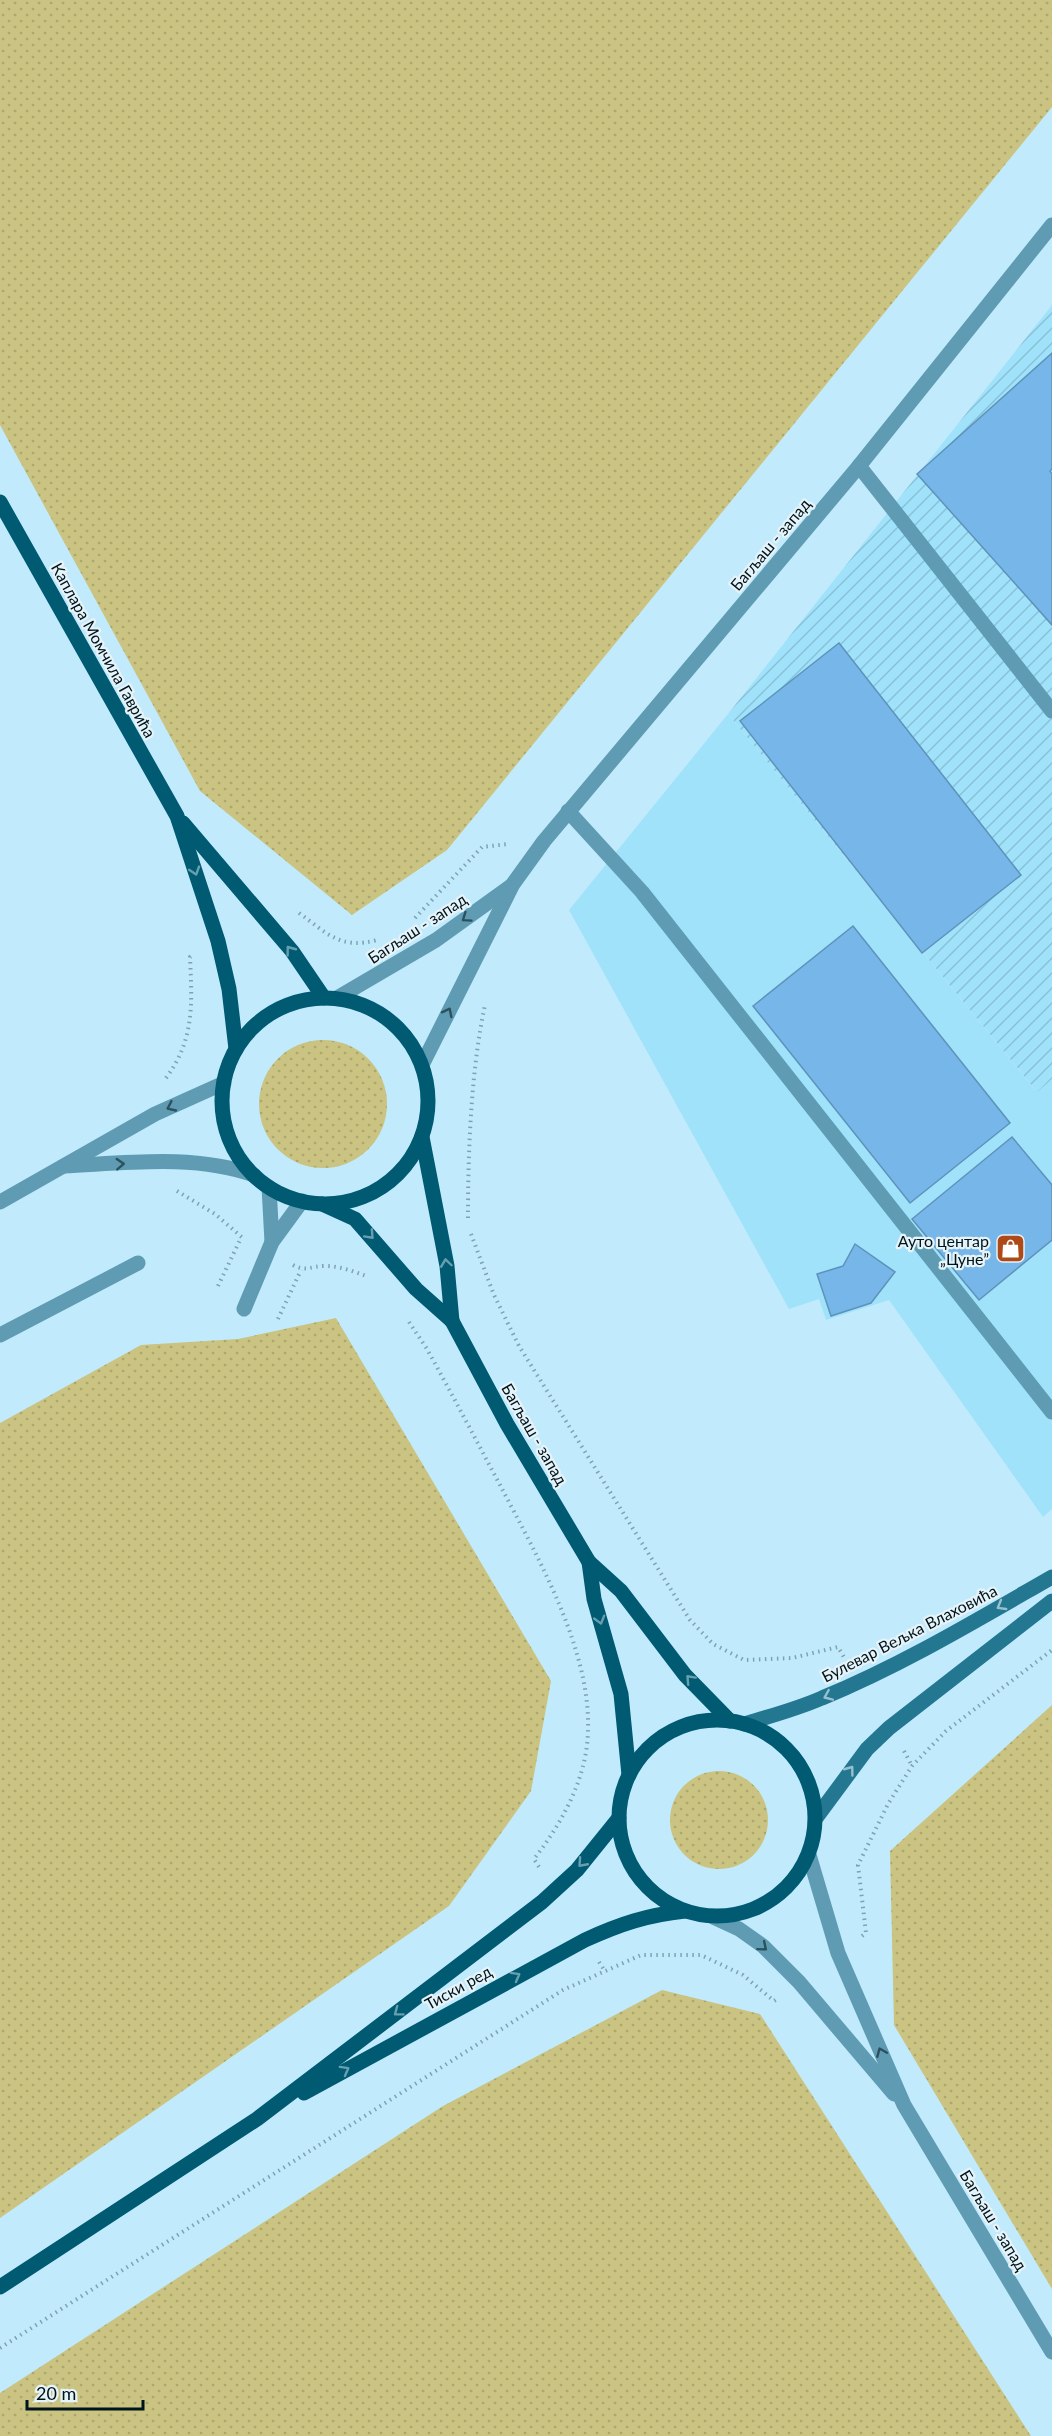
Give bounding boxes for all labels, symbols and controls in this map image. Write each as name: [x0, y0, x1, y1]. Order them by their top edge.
street label: Багљаш - запад: [726, 494, 814, 594]
street label: Каплара Момчила Гаврића: [48, 559, 160, 741]
one-way arrow: [188, 865, 200, 876]
street label: Багљаш - запад: [364, 889, 470, 967]
one-way arrow: [461, 911, 472, 922]
one-way arrow: [287, 945, 298, 956]
one-way arrow: [441, 1008, 452, 1019]
one-way arrow: [166, 1100, 177, 1112]
one-way arrow: [115, 1157, 124, 1170]
one-way arrow: [363, 1228, 374, 1238]
place label: Ауто центар „Цуне”: [898, 1231, 989, 1268]
shop icon: Ауто центар „Цуне”: [994, 1233, 1026, 1265]
one-way arrow: [441, 1259, 453, 1268]
street label: Багљаш - запад: [498, 1380, 572, 1488]
street label: Булевар Вељка Влаховића: [818, 1580, 1000, 1686]
one-way arrow: [997, 1599, 1007, 1610]
one-way arrow: [593, 1614, 605, 1624]
one-way arrow: [686, 1675, 697, 1686]
one-way arrow: [824, 1689, 835, 1701]
one-way arrow: [843, 1766, 854, 1777]
one-way arrow: [578, 1856, 589, 1867]
one-way arrow: [756, 1940, 767, 1951]
street label: Тиски ред: [421, 1961, 495, 2013]
one-way arrow: [509, 1972, 520, 1983]
one-way arrow: [394, 2004, 405, 2015]
one-way arrow: [876, 2047, 888, 2058]
one-way arrow: [339, 2066, 349, 2078]
street label: Багљаш - запад: [956, 2166, 1032, 2274]
scale bar: [27, 2373, 142, 2411]
text: 20 m: [36, 2382, 76, 2404]

